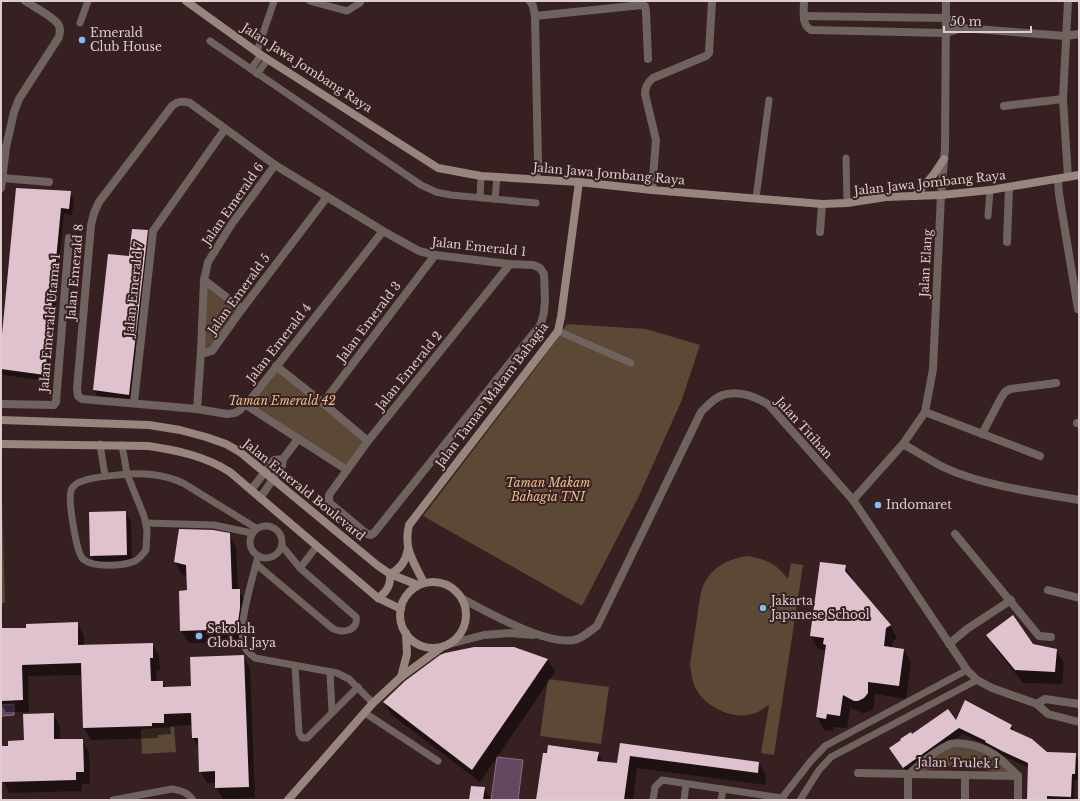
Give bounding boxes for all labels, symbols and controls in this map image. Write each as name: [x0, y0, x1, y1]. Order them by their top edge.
scale bar: [944, 8, 1031, 34]
text: 50 m: [950, 14, 982, 29]
street label: Jalan Jawa Jombang Raya: [238, 19, 376, 116]
place label: Emerald Club House: [90, 25, 162, 54]
marker: Emerald Club House: [77, 35, 87, 45]
street label: Jalan Emerald 6: [197, 159, 267, 249]
street label: Jalan Jawa Jombang Raya: [530, 159, 686, 188]
street label: Jalan Jawa Jombang Raya: [851, 167, 1007, 198]
street label: Jalan Emerald 8: [63, 223, 86, 323]
street label: Jalan Elang: [916, 228, 935, 299]
street label: Jalan Emerald 1: [429, 234, 527, 259]
street label: Jalan Emerald 7: [121, 240, 146, 339]
street label: Jalan Emerald 5: [203, 250, 273, 339]
street label: Jalan Emerald Utama 1: [36, 253, 63, 395]
street label: Jalan Emerald 3: [332, 278, 404, 367]
street label: Jalan Emerald 4: [242, 300, 314, 387]
street label: Jalan Taman Makam Bahagia: [431, 319, 551, 472]
street label: Jalan Emerald 2: [371, 328, 445, 415]
street label: Jalan Titihan: [771, 392, 836, 462]
park label: Taman Emerald 42: [228, 393, 336, 408]
street label: Jalan Emerald Boulevard: [239, 434, 368, 544]
park label: Taman Makam Bahagia TNI: [506, 475, 591, 504]
place label: Indomaret: [886, 497, 952, 512]
marker: Indomaret: [873, 500, 883, 510]
place label: Jakarta Japanese School: [769, 593, 870, 622]
marker: Jakarta Japanese School: [758, 603, 768, 613]
place label: Sekolah Global Jaya: [207, 621, 276, 650]
marker: Sekolah Global Jaya: [194, 631, 204, 641]
street label: Jalan Trulek I: [915, 754, 999, 771]

